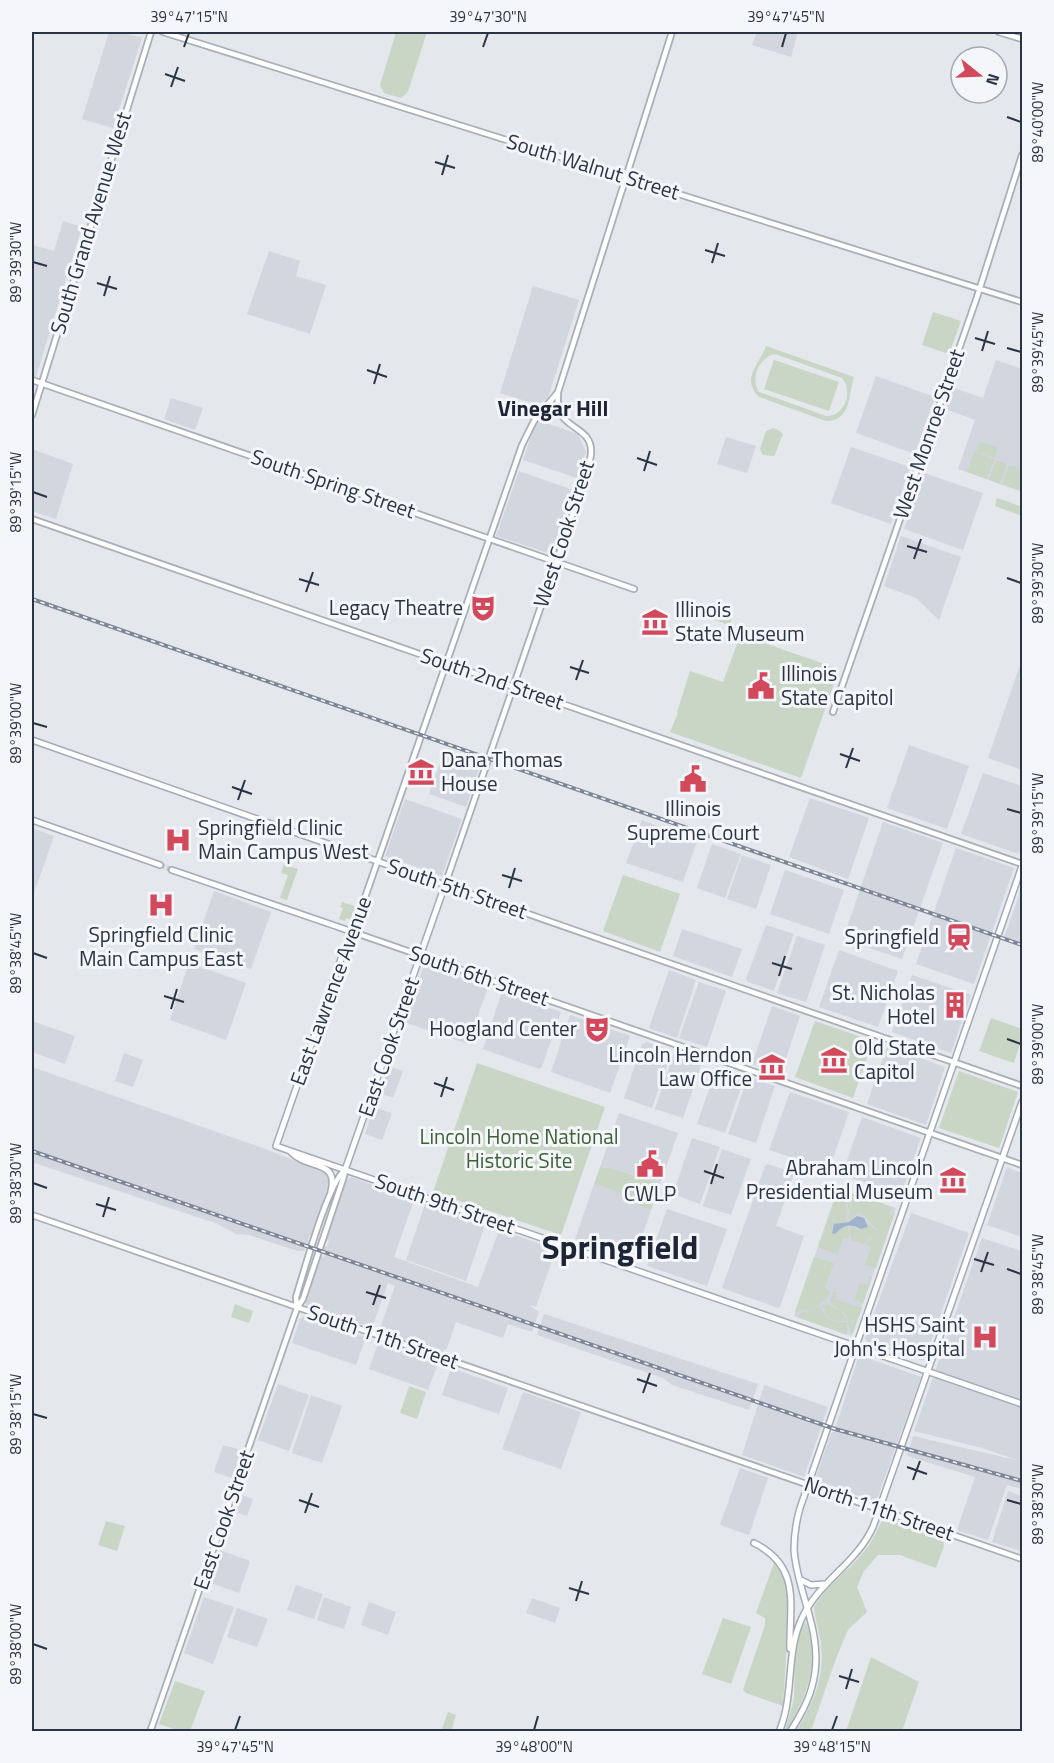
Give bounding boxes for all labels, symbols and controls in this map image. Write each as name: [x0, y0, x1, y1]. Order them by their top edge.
text: 39°47'15"N: [150, 5, 228, 28]
text: 39°47'30"N: [449, 5, 527, 28]
text: 39°47'45"N: [747, 5, 825, 28]
north arrow: [949, 45, 1009, 105]
text: N: [980, 71, 1006, 89]
text: 89°40'00"W: [1026, 82, 1049, 162]
street label: South Grand Avenue West: [41, 107, 139, 338]
street label: South Walnut Street: [503, 125, 684, 208]
text: 89°39'30"W: [4, 222, 27, 302]
text: 89°39'45"W: [1026, 312, 1049, 392]
street label: West Monroe Street: [884, 344, 972, 523]
district label: Vinegar Hill: [498, 391, 608, 425]
street label: South Spring Street: [247, 440, 420, 526]
text: 89°39'15"W: [4, 452, 27, 532]
street label: West Cook Street: [524, 456, 602, 611]
text: 89°39'30"W: [1026, 543, 1049, 623]
place label: Legacy Theatre: [329, 591, 463, 623]
theatre icon: Legacy Theatre: [468, 593, 498, 623]
place label: Illinois State Museum: [675, 593, 805, 649]
museum icon: Illinois State Museum: [640, 607, 670, 637]
street label: South 2nd Street: [416, 639, 569, 718]
place label: Illinois State Capitol: [781, 657, 894, 713]
public building icon: Illinois State Capitol: [746, 671, 776, 701]
text: 89°39'00"W: [4, 683, 27, 763]
place label: Dana Thomas House: [441, 743, 563, 799]
museum icon: Dana Thomas House: [406, 757, 436, 787]
public building icon: Illinois Supreme Court: [678, 764, 708, 794]
text: 89°39'15"W: [1026, 773, 1049, 853]
place label: Illinois Supreme Court: [627, 792, 760, 848]
place label: Springfield Clinic Main Campus West: [198, 811, 369, 867]
hospital icon: Springfield Clinic Main Campus West: [163, 825, 193, 855]
street label: South 5th Street: [383, 849, 532, 927]
hospital icon: Springfield Clinic Main Campus East: [146, 890, 176, 920]
street label: East Lawrence Avenue: [281, 892, 379, 1090]
text: 89°38'45"W: [4, 913, 27, 993]
place label: Springfield Clinic Main Campus East: [79, 918, 244, 974]
place label: Springfield: [845, 920, 939, 952]
station icon: Springfield: [944, 922, 974, 952]
street label: South 6th Street: [405, 936, 554, 1014]
street label: East Cook Street: [349, 972, 427, 1121]
place label: St. Nicholas Hotel: [832, 976, 935, 1032]
building icon: St. Nicholas Hotel: [940, 990, 970, 1020]
text: 89°39'00"W: [1026, 1004, 1049, 1084]
place label: Hoogland Center: [429, 1012, 577, 1044]
theatre icon: Hoogland Center: [582, 1014, 612, 1044]
place label: Old State Capitol: [854, 1031, 936, 1087]
place label: Lincoln Herndon Law Office: [609, 1038, 752, 1094]
museum icon: Old State Capitol: [819, 1045, 849, 1075]
museum icon: Lincoln Herndon Law Office: [757, 1052, 787, 1082]
park label: Lincoln Home National Historic Site: [419, 1120, 619, 1176]
text: 89°38'30"W: [4, 1143, 27, 1223]
public building icon: CWLP: [635, 1149, 665, 1179]
place label: Abraham Lincoln Presidential Museum: [746, 1151, 933, 1207]
street label: South 9th Street: [371, 1164, 520, 1242]
museum icon: Abraham Lincoln Presidential Museum: [938, 1165, 968, 1195]
place label: CWLP: [624, 1177, 676, 1209]
district label: Springfield: [542, 1222, 698, 1272]
text: 89°38'45"W: [1026, 1234, 1049, 1314]
street label: South 11th Street: [304, 1295, 464, 1377]
place label: HSHS Saint John's Hospital: [834, 1308, 966, 1364]
hospital icon: HSHS Saint John's Hospital: [970, 1322, 1000, 1352]
text: 89°38'15"W: [4, 1374, 27, 1454]
street label: East Cook Street: [184, 1445, 262, 1594]
text: 89°38'30"W: [1026, 1464, 1049, 1544]
street label: North 11th Street: [800, 1467, 959, 1549]
text: 89°38'00"W: [4, 1604, 27, 1684]
text: 39°47'45"N: [196, 1735, 274, 1758]
text: 39°48'00"N: [495, 1735, 573, 1758]
text: 39°48'15"N: [793, 1735, 871, 1758]

